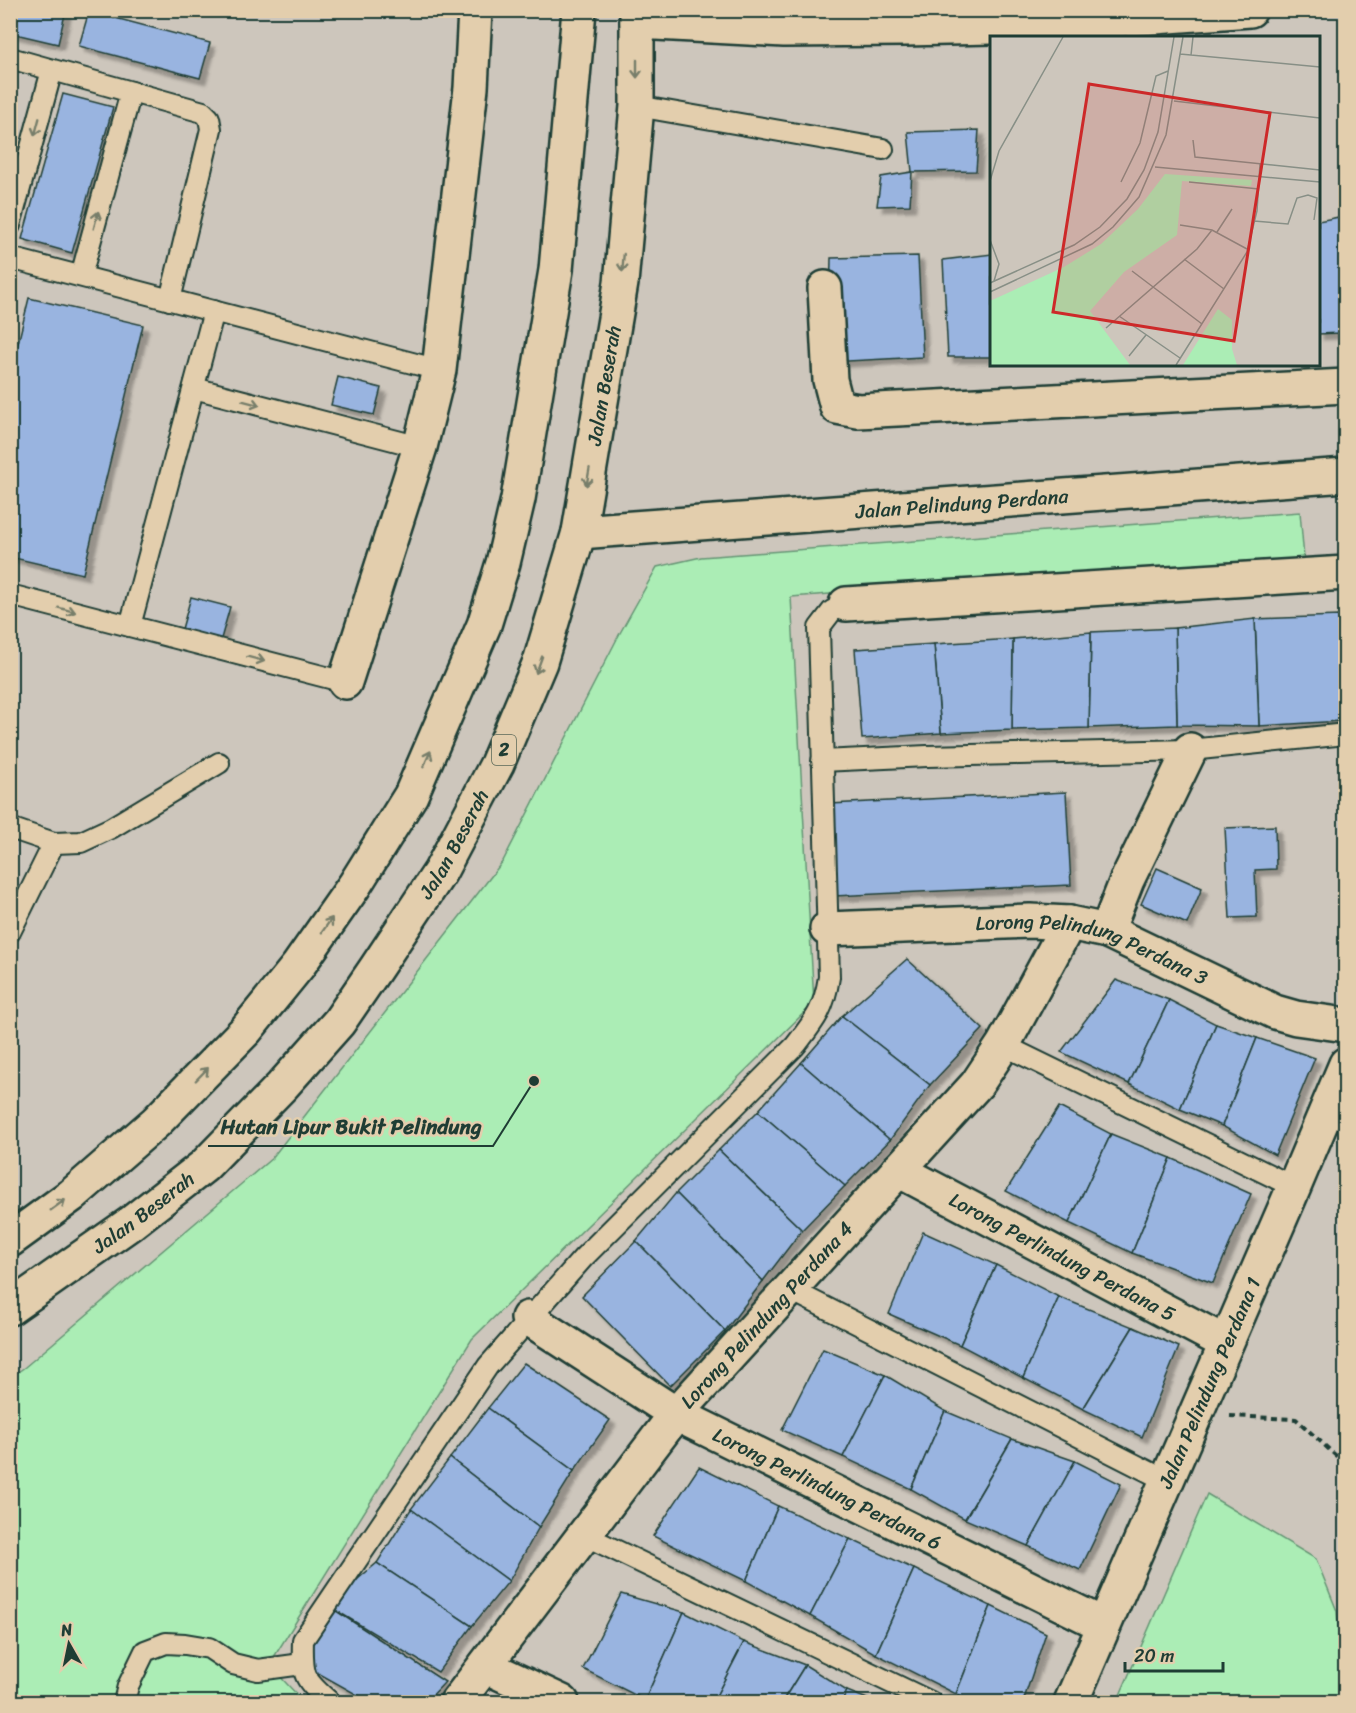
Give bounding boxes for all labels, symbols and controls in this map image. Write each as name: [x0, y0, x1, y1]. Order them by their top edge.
inset map: [990, 36, 1320, 366]
one-way arrow: [631, 58, 643, 78]
one-way arrow: [30, 117, 42, 136]
one-way arrow: [91, 211, 103, 230]
one-way arrow: [617, 253, 628, 273]
street label: Jalan Beserah: [577, 323, 632, 449]
one-way arrow: [241, 397, 260, 409]
one-way arrow: [583, 466, 594, 486]
street label: Jalan Pelindung Perdana: [853, 479, 1071, 529]
one-way arrow: [57, 604, 76, 616]
one-way arrow: [246, 654, 265, 665]
one-way arrow: [532, 655, 543, 674]
road number: 2: [492, 735, 516, 765]
one-way arrow: [422, 750, 433, 768]
street label: Jalan Beserah: [409, 783, 499, 907]
street label: Lorong Pelindung Perdana 3: [975, 904, 1214, 995]
one-way arrow: [321, 918, 333, 934]
one-way arrow: [194, 1067, 209, 1082]
callout: Hutan Lipur Bukit Pelindung: [208, 1107, 493, 1146]
text: Hutan Lipur Bukit Pelindung: [219, 1108, 482, 1146]
street label: Jalan Beserah: [84, 1162, 202, 1264]
street label: Lorong Perlindung Perdana 5: [943, 1183, 1182, 1332]
one-way arrow: [49, 1199, 65, 1212]
street label: Lorong Pelindung Perdana 4: [672, 1213, 862, 1417]
street label: Jalan Pelindung Perdana 1: [1148, 1272, 1271, 1495]
street label: Lorong Perlindung Perdana 6: [706, 1418, 947, 1560]
north arrow: [39, 1614, 99, 1674]
text: N: [58, 1614, 75, 1645]
scale bar: [1125, 1635, 1222, 1673]
text: 20 m: [1134, 1640, 1174, 1672]

